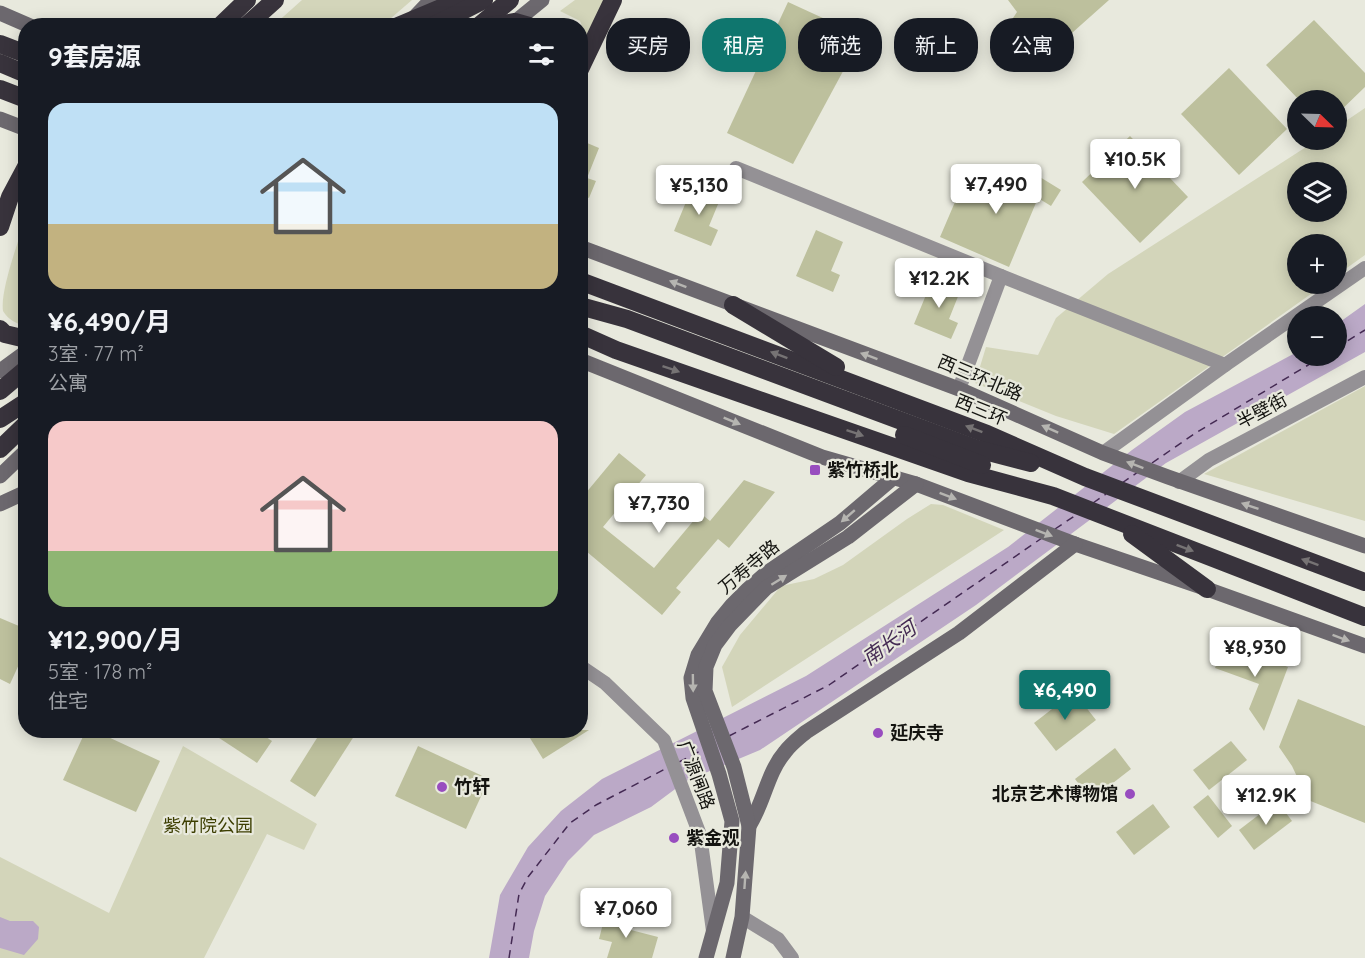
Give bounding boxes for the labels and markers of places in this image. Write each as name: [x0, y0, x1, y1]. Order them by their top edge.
pin: ¥10.5K: [1086, 139, 1184, 190]
pin: ¥7,490: [947, 164, 1045, 215]
pin: ¥5,130: [650, 165, 748, 216]
pin: ¥12.2K: [890, 258, 988, 309]
place label: 紫竹桥北: [827, 458, 899, 481]
marker: 紫竹桥北: [808, 463, 822, 477]
pin: ¥7,730: [610, 483, 708, 534]
pin: ¥8,930: [1206, 627, 1304, 678]
pin: ¥6,490: [1016, 670, 1114, 721]
place label: 延庆寺: [890, 721, 944, 744]
marker: 延庆寺: [871, 726, 885, 740]
place label: 竹轩: [454, 775, 490, 798]
pin: ¥12.9K: [1217, 775, 1315, 826]
marker: 竹轩: [435, 780, 449, 794]
place label: 北京艺术博物馆: [992, 782, 1118, 805]
marker: 北京艺术博物馆: [1123, 787, 1137, 801]
place label: 紫金观: [686, 826, 740, 849]
marker: 紫金观: [667, 831, 681, 845]
pin: ¥7,060: [577, 888, 675, 939]

